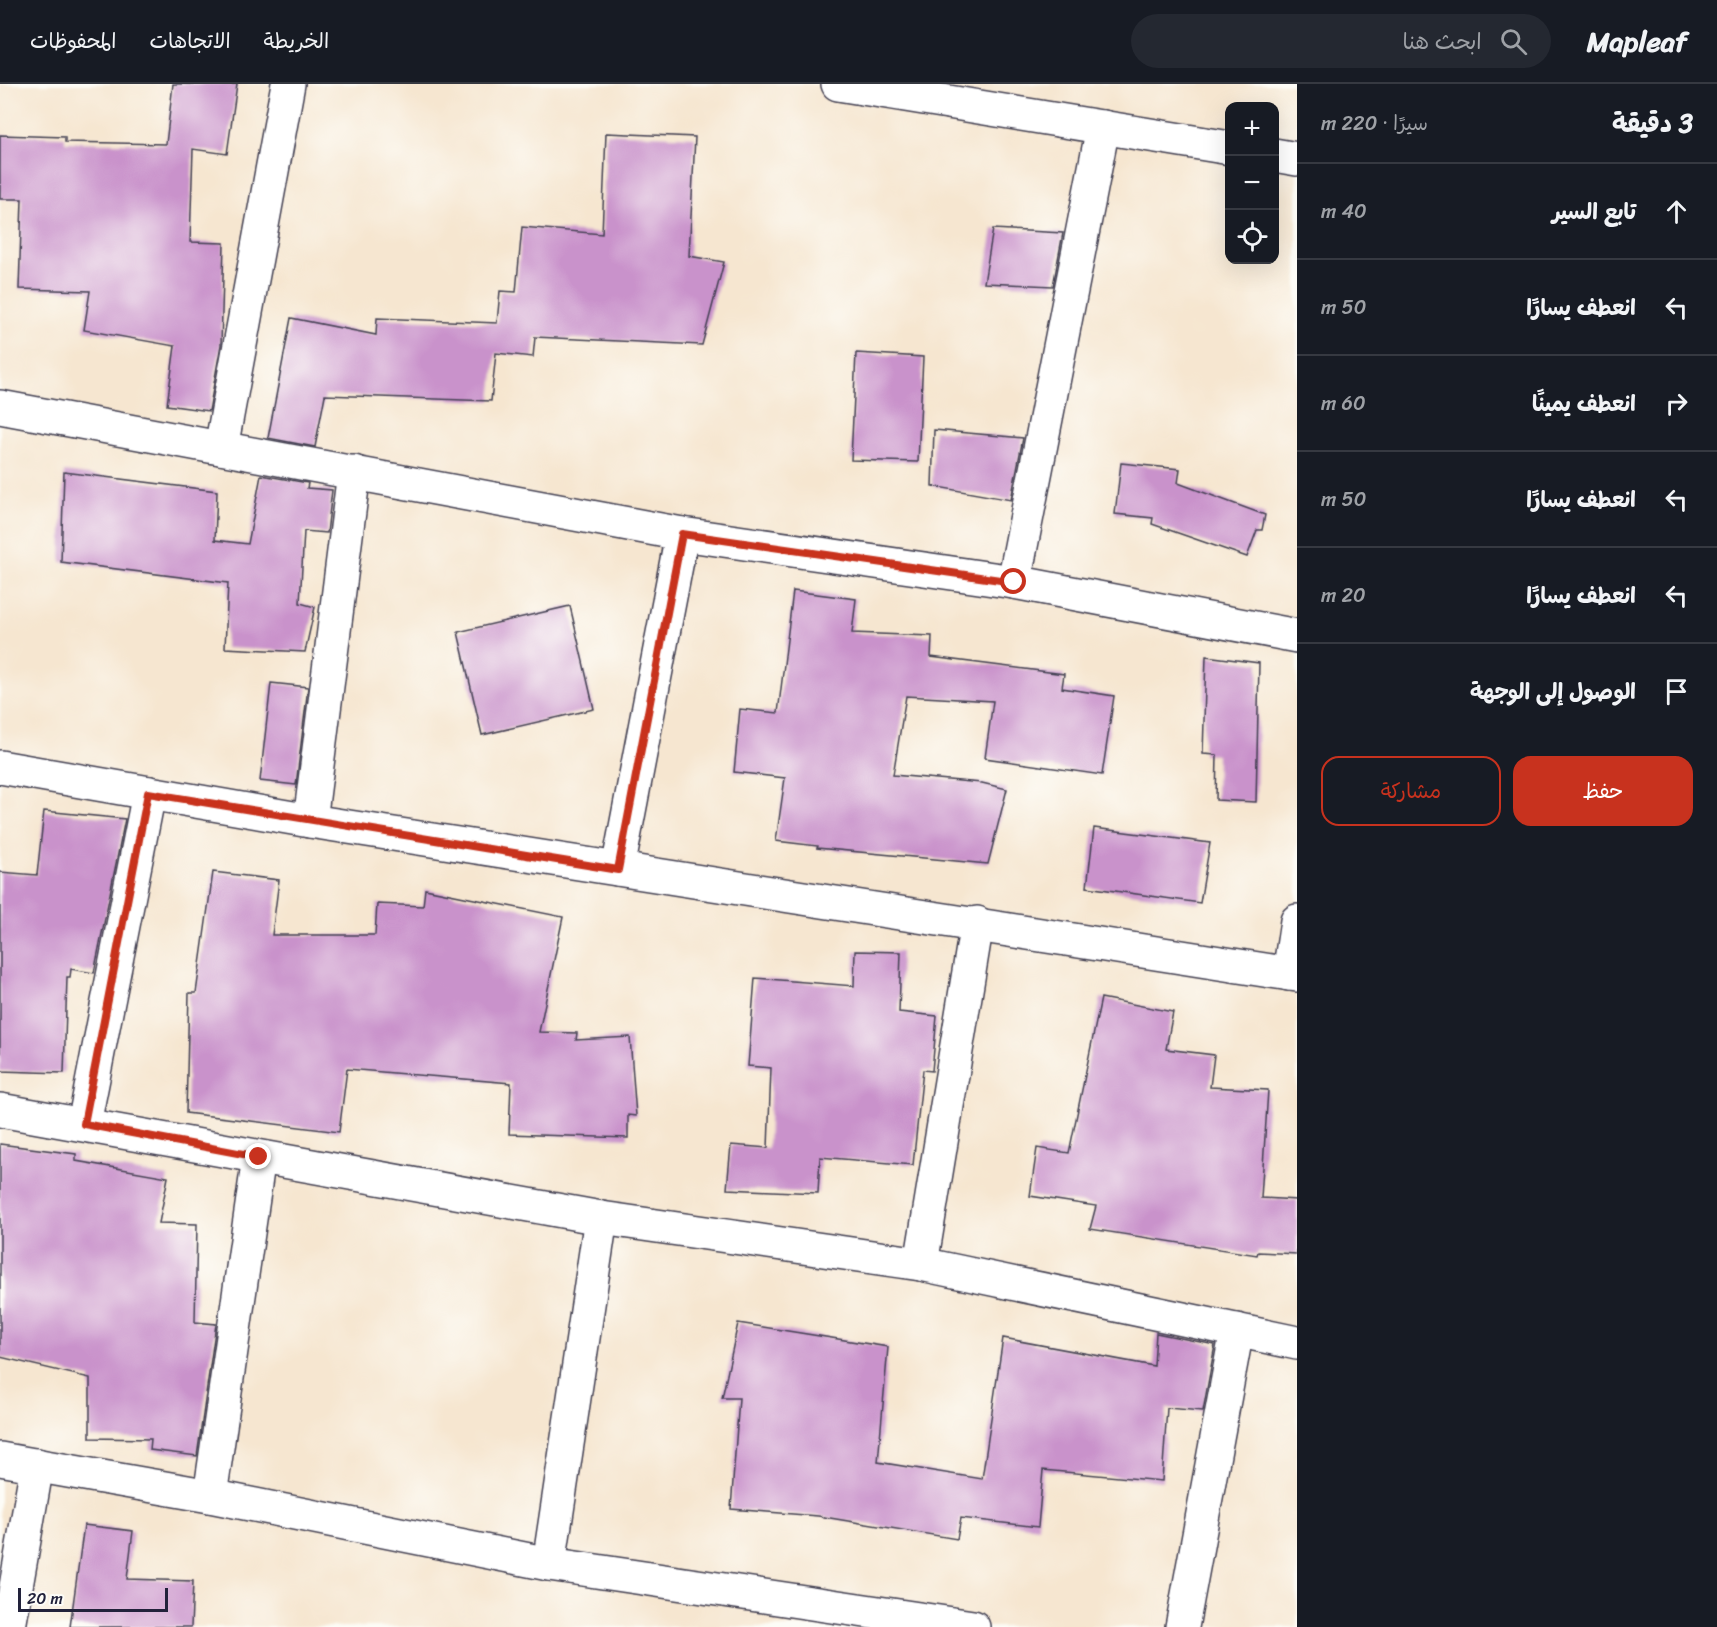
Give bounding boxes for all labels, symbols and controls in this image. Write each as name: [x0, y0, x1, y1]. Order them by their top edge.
search box: [1131, 14, 1551, 68]
text: Mapleaf: [1587, 17, 1687, 66]
text: المحفوظات: [30, 22, 116, 60]
text: الاتجاهات: [149, 22, 231, 60]
text: الخريطة: [264, 22, 329, 60]
text: ابحث هنا: [1402, 22, 1482, 61]
icon: search: [1497, 25, 1530, 58]
text: 3 دقيقة: [1612, 100, 1693, 146]
map controls: [1225, 102, 1279, 264]
button: +: [1225, 102, 1279, 156]
text: سيرًا · 220 m: [1321, 106, 1428, 141]
button: −: [1225, 156, 1279, 210]
text: تابع السير: [1552, 192, 1636, 231]
text: 40 m: [1321, 194, 1367, 229]
icon: ahead: [1660, 195, 1693, 228]
button: locate: [1225, 210, 1279, 264]
text: انعطف يسارًا: [1526, 288, 1636, 327]
text: 50 m: [1321, 290, 1366, 325]
icon: left: [1660, 291, 1693, 324]
text: انعطف يمينًا: [1532, 384, 1636, 423]
text: 60 m: [1321, 386, 1366, 421]
icon: right: [1660, 387, 1693, 420]
text: انعطف يسارًا: [1526, 480, 1636, 519]
text: 50 m: [1321, 482, 1366, 517]
icon: left: [1660, 483, 1693, 516]
route start: [1000, 568, 1026, 594]
text: انعطف يسارًا: [1526, 576, 1636, 615]
text: 20 m: [1321, 578, 1366, 613]
icon: left: [1660, 579, 1693, 612]
text: الوصول إلى الوجهة: [1470, 672, 1636, 711]
icon: arrive: [1660, 675, 1693, 708]
button: مشاركة: [1321, 756, 1501, 826]
button: حفظ: [1513, 756, 1693, 826]
route end: [245, 1143, 271, 1169]
text: 20 m: [27, 1584, 63, 1613]
scale bar: [18, 1585, 168, 1612]

